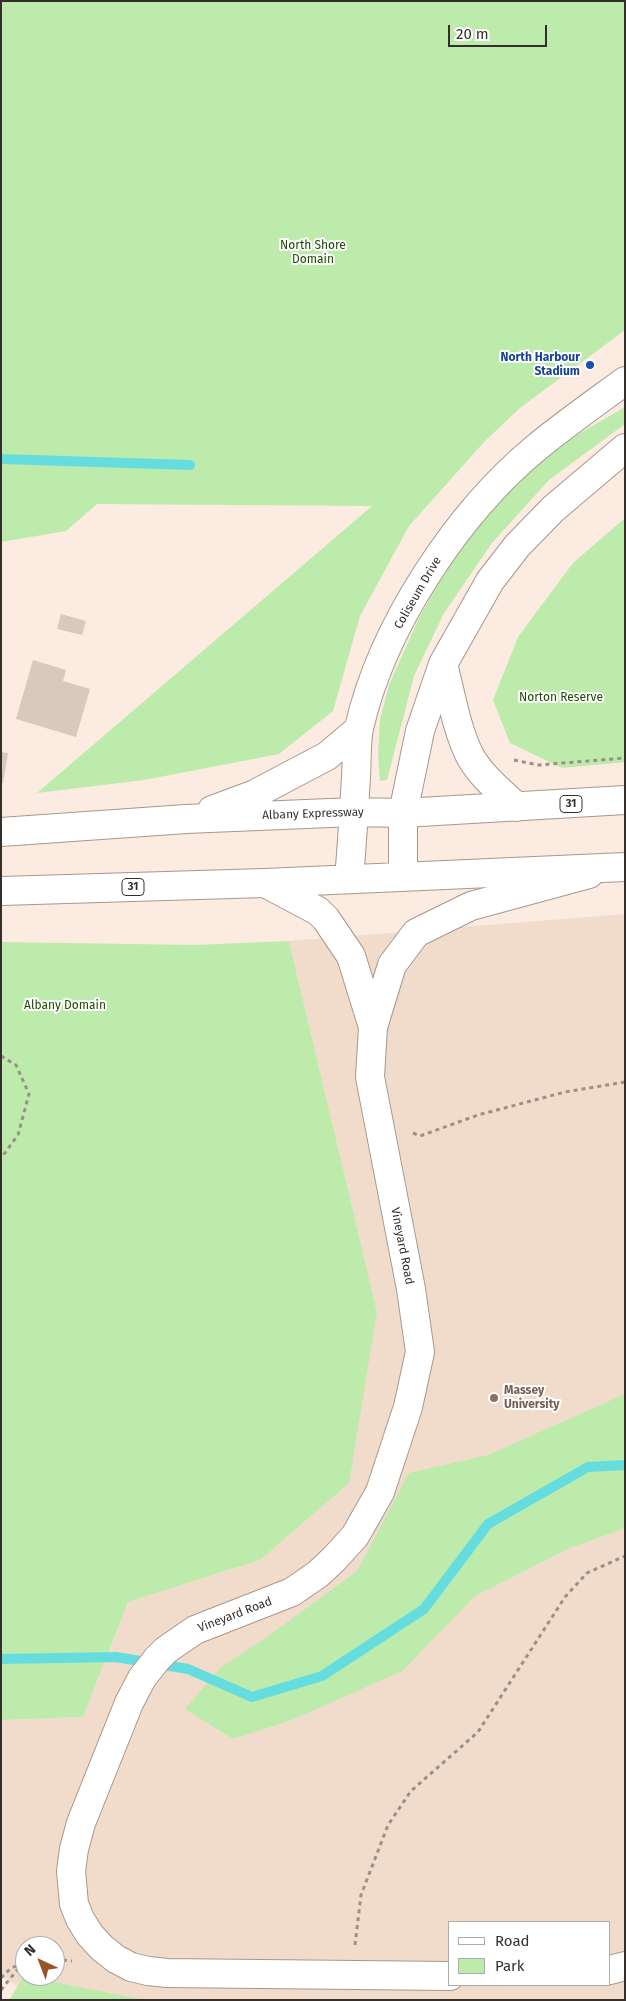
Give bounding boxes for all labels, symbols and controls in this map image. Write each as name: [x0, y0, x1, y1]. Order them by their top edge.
scale bar: [451, 15, 550, 47]
text: 20 m: [456, 25, 489, 43]
park label: North Shore Domain: [280, 239, 346, 267]
place label: North Harbour Stadium: [501, 351, 580, 379]
marker: North Harbour Stadium: [584, 359, 596, 371]
street label: Coliseum Drive: [391, 554, 445, 632]
park label: Norton Reserve: [519, 691, 603, 705]
road number: 31: [560, 796, 582, 812]
street label: Albany Expressway: [262, 805, 364, 823]
road number: 31: [122, 879, 144, 896]
park label: Albany Domain: [24, 999, 106, 1013]
street label: Vineyard Road: [387, 1206, 417, 1286]
place label: Massey University: [504, 1384, 559, 1412]
marker: Massey University: [488, 1392, 500, 1404]
street label: Vineyard Road: [196, 1594, 274, 1636]
legend: [448, 1921, 611, 1986]
text: Road: [495, 1932, 530, 1950]
north arrow: [15, 1936, 65, 1986]
text: N: [21, 1941, 39, 1960]
text: Park: [495, 1957, 525, 1975]

